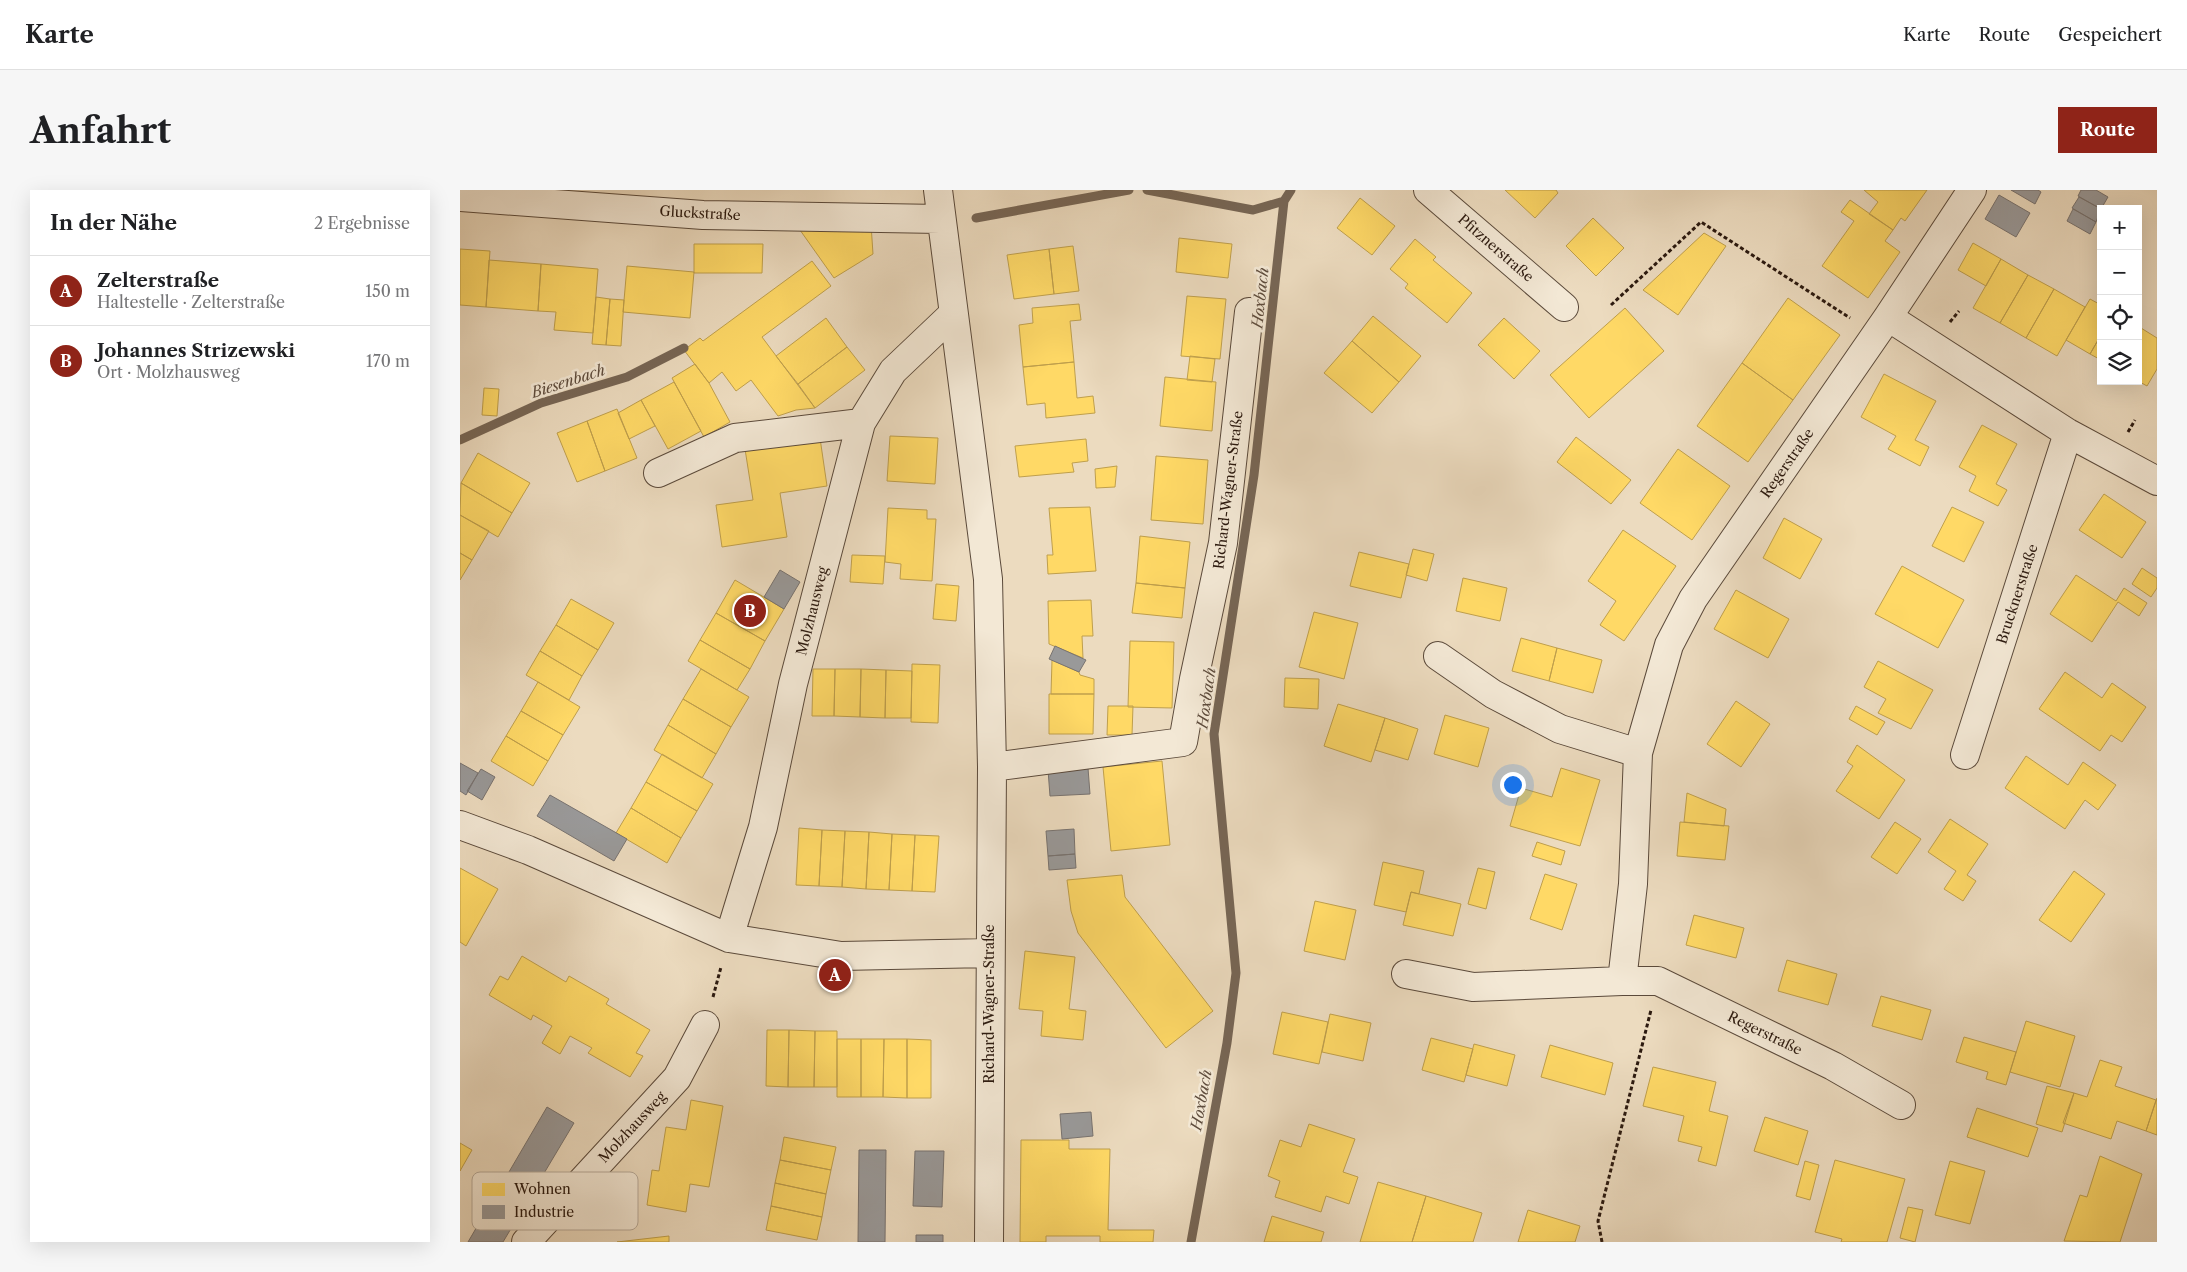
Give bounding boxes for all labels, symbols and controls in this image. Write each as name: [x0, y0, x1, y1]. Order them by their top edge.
text: Karte: [25, 20, 94, 49]
text: Karte: [1903, 24, 1951, 46]
text: Route: [1979, 24, 2030, 46]
text: Gespeichert: [2058, 24, 2162, 46]
button: Route: [2058, 107, 2157, 153]
text: Anfahrt: [30, 109, 171, 152]
street label: Gluckstraße: [659, 202, 741, 224]
map controls: [2097, 205, 2142, 385]
button: +: [2097, 205, 2142, 250]
text: In der Nähe: [50, 210, 177, 235]
street label: Pfitznerstraße: [1454, 210, 1538, 286]
text: 2 Ergebnisse: [314, 213, 410, 233]
button: −: [2097, 250, 2142, 295]
water label: Hoxbach: [1247, 266, 1273, 330]
text: Zelterstraße: [97, 269, 219, 292]
text: A: [60, 281, 72, 301]
text: 150 m: [365, 281, 410, 301]
text: Haltestelle · Zelterstraße: [97, 292, 285, 312]
button: locate: [2097, 295, 2142, 340]
text: Johannes Strizewski: [97, 339, 295, 362]
button: layers: [2097, 340, 2142, 385]
text: B: [60, 351, 72, 371]
text: 170 m: [366, 351, 410, 371]
water label: Biesenbach: [528, 360, 607, 402]
text: Ort · Molzhausweg: [97, 362, 240, 382]
street label: Richard-Wagner-Straße: [1209, 410, 1247, 570]
street label: Regerstraße: [1756, 425, 1818, 501]
street label: Brucknerstraße: [1992, 542, 2042, 646]
street label: Molzhausweg: [792, 564, 832, 657]
pin: B: [734, 592, 766, 630]
water label: Hoxbach: [1192, 666, 1220, 731]
your location: [1500, 772, 1526, 798]
street label: Richard-Wagner-Straße: [980, 924, 998, 1084]
pin: A: [819, 956, 851, 994]
street label: Regerstraße: [1725, 1007, 1805, 1059]
water label: Hoxbach: [1186, 1068, 1216, 1133]
street label: Molzhausweg: [594, 1087, 670, 1166]
legend: [472, 1172, 638, 1230]
text: Wohnen: [513, 1180, 571, 1198]
text: Industrie: [514, 1203, 574, 1221]

